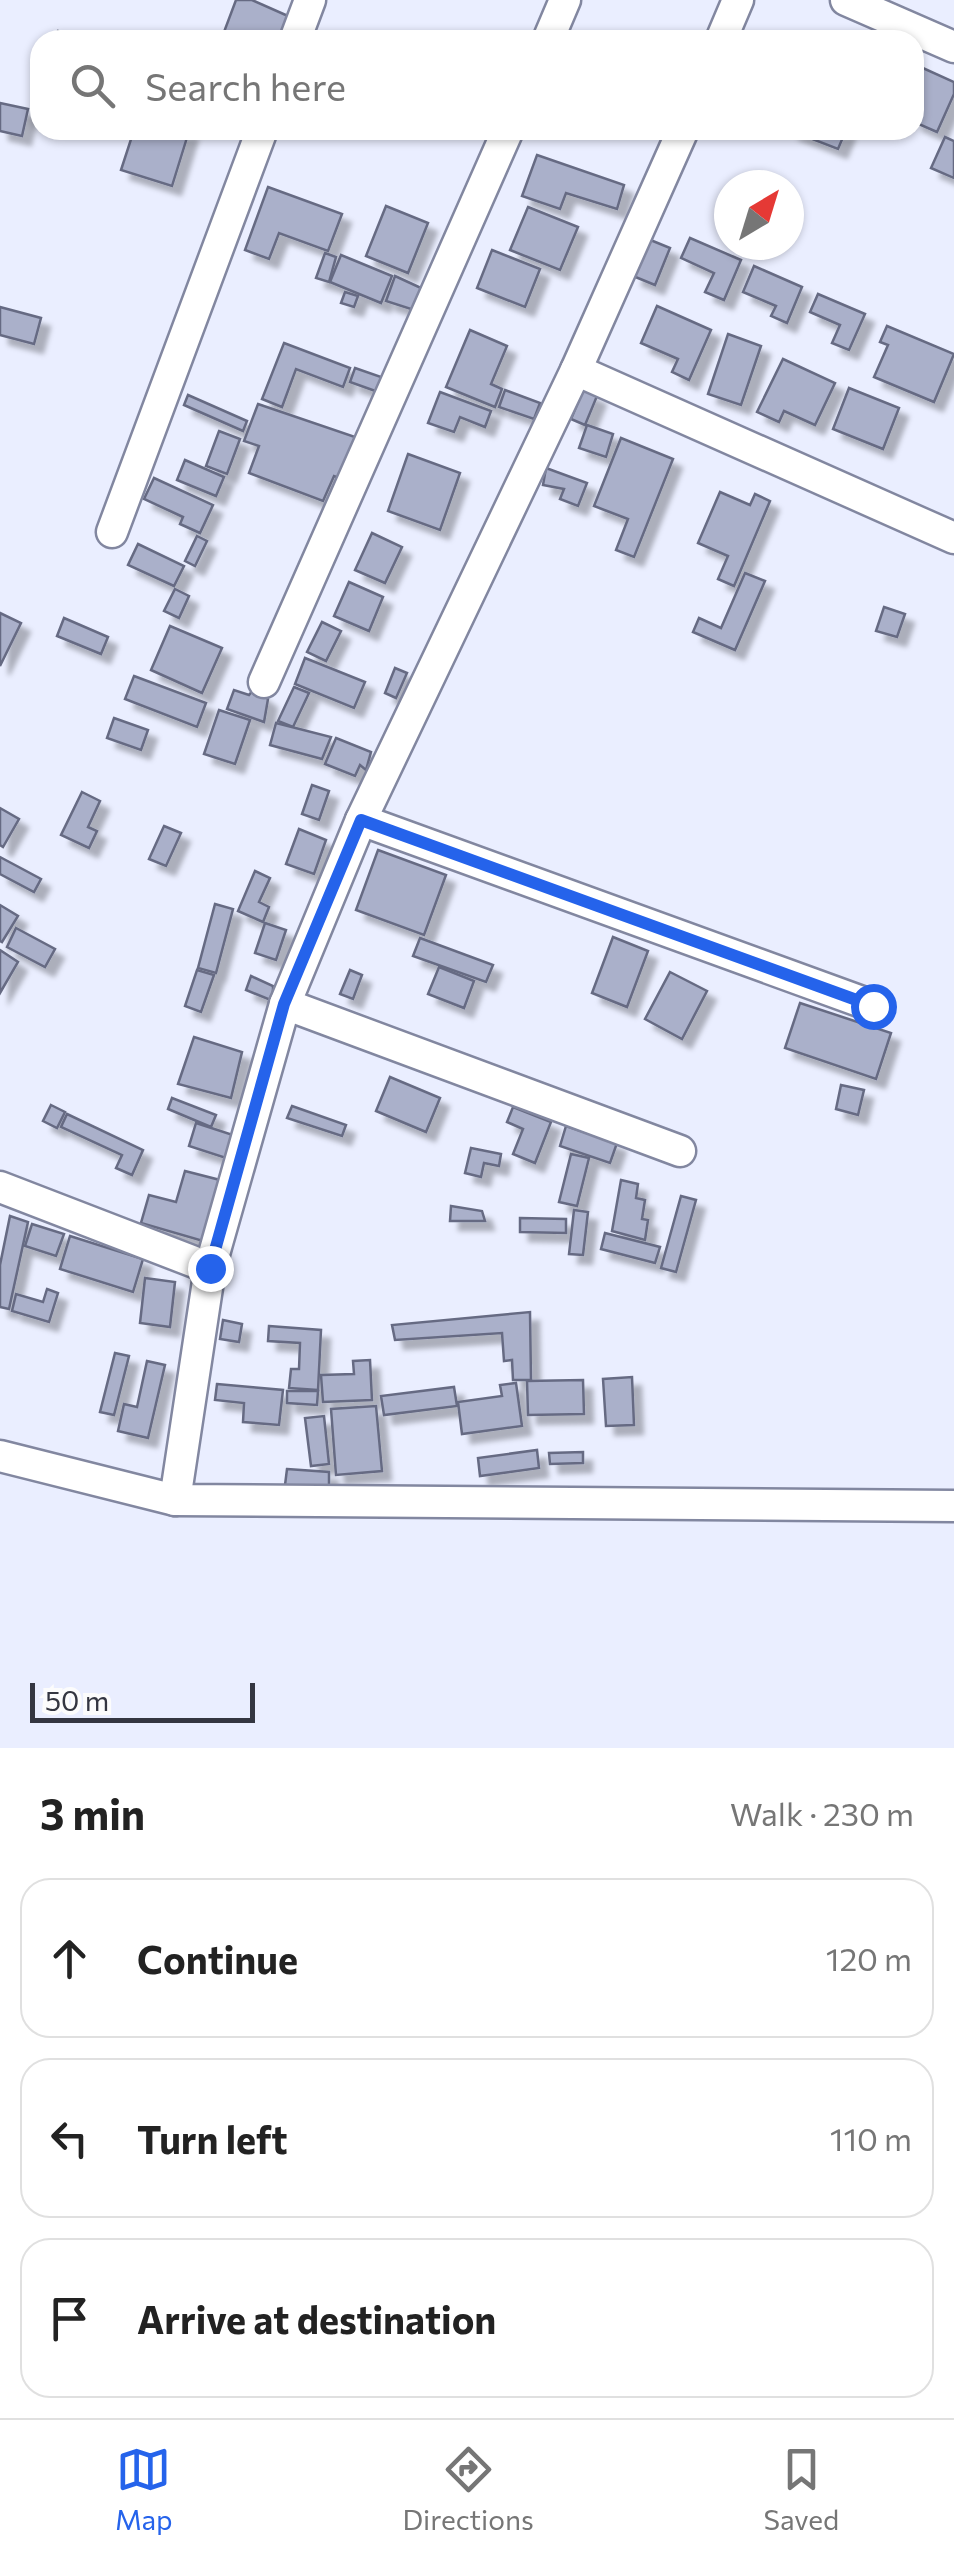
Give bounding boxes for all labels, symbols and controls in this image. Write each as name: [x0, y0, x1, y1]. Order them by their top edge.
search box: [30, 30, 924, 140]
icon: search: [65, 58, 120, 113]
text: Search here: [145, 62, 346, 109]
north arrow: [714, 170, 804, 260]
route start: [851, 984, 897, 1030]
route end: [188, 1246, 234, 1292]
scale bar: [30, 1678, 255, 1722]
text: 50 m: [45, 1683, 109, 1717]
text: 3 min: [40, 1787, 145, 1839]
text: Walk · 230 m: [730, 1793, 914, 1833]
icon: ahead: [42, 1931, 97, 1986]
text: Continue: [137, 1935, 298, 1982]
text: 120 m: [826, 1938, 912, 1978]
icon: left: [42, 2111, 97, 2166]
text: Turn left: [137, 2115, 288, 2162]
text: 110 m: [830, 2118, 912, 2158]
icon: arrive: [42, 2291, 97, 2346]
text: Arrive at destination: [137, 2295, 496, 2342]
tab: Map: [115, 2442, 173, 2536]
tab: Directions: [402, 2442, 534, 2536]
tab: Saved: [764, 2442, 839, 2536]

